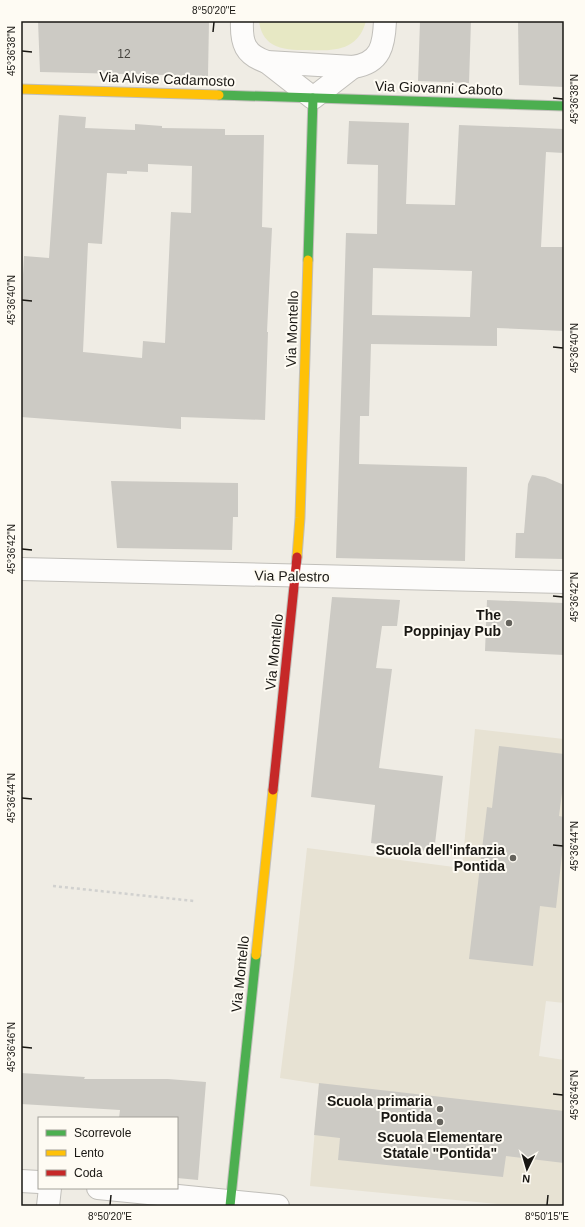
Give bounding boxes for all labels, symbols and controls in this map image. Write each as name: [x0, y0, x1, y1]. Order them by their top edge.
text: 8°50'20"E: [192, 5, 236, 16]
text: 45°36'38"N: [6, 26, 17, 76]
house number: 12: [117, 47, 131, 61]
street label: Via Alvise Cadamosto: [99, 69, 235, 89]
text: 45°36'38"N: [569, 74, 580, 124]
street label: Via Giovanni Caboto: [375, 78, 504, 98]
text: 45°36'40"N: [6, 275, 17, 325]
street label: Via Montello: [283, 290, 301, 368]
text: 45°36'40"N: [569, 323, 580, 373]
text: 45°36'42"N: [6, 524, 17, 574]
street label: Via Palestro: [254, 567, 330, 585]
text: 45°36'42"N: [569, 572, 580, 622]
place label: The Poppinjay Pub: [404, 607, 501, 639]
street label: Via Montello: [262, 613, 286, 691]
marker: The Poppinjay Pub: [504, 618, 514, 628]
text: 45°36'44"N: [6, 773, 17, 823]
text: 45°36'44"N: [569, 821, 580, 871]
place label: Scuola dell'infanzia Pontida: [376, 842, 505, 874]
marker: Scuola dell'infanzia Pontida: [508, 853, 518, 863]
street label: Via Montello: [228, 935, 252, 1013]
text: 45°36'46"N: [6, 1022, 17, 1072]
text: 45°36'46"N: [569, 1070, 580, 1120]
place label: Scuola primaria Pontida: [327, 1093, 432, 1125]
marker: Scuola primaria Pontida: [435, 1104, 445, 1114]
legend: [38, 1117, 178, 1189]
marker: Scuola Elementare Statale "Pontida": [435, 1117, 445, 1127]
text: Scorrevole: [74, 1126, 132, 1140]
place label: Scuola Elementare Statale "Pontida": [377, 1129, 503, 1161]
text: Lento: [74, 1146, 104, 1160]
north arrow: [507, 1149, 547, 1189]
text: Coda: [74, 1166, 103, 1180]
text: N: [522, 1173, 531, 1185]
text: 8°50'20"E: [88, 1211, 132, 1222]
text: 8°50'15"E: [525, 1211, 569, 1222]

